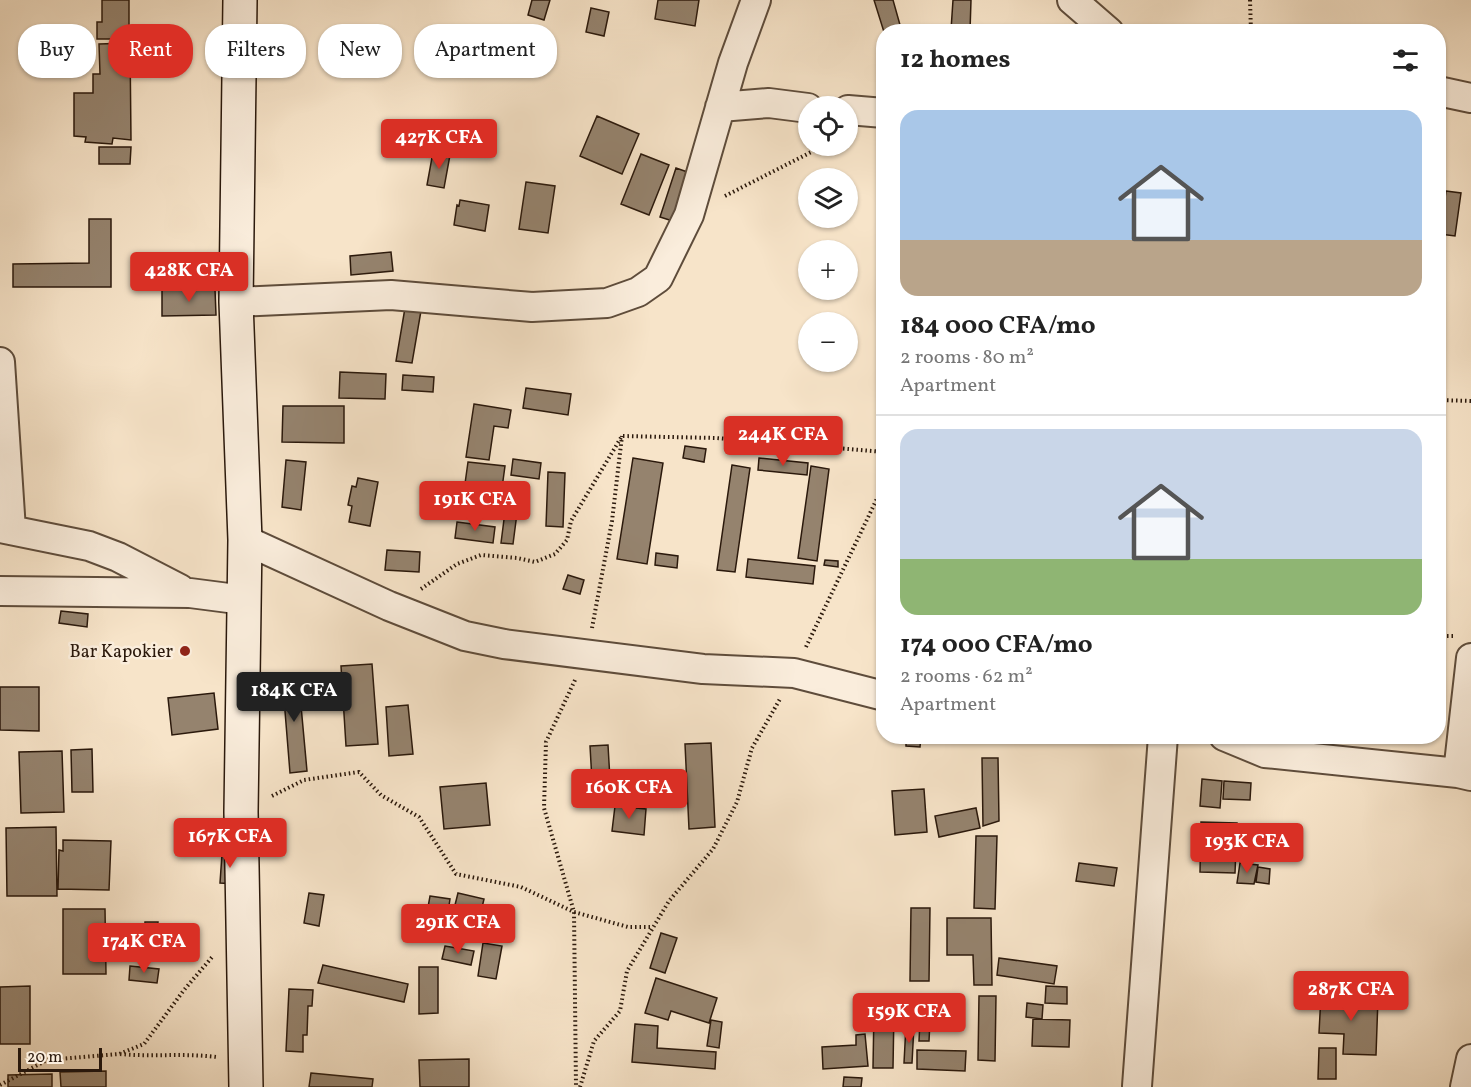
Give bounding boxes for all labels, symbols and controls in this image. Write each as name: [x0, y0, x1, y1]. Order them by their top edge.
chip: Buy: [18, 24, 96, 78]
chip: Rent: [108, 24, 193, 78]
chip: Filters: [205, 24, 306, 78]
chip: New: [318, 24, 402, 78]
chip: Apartment: [414, 24, 557, 78]
text: 12 homes: [900, 42, 1011, 78]
icon: filters: [1389, 44, 1422, 77]
map controls: [798, 96, 858, 372]
button: locate: [798, 96, 858, 156]
pin: 427K CFA: [377, 119, 501, 170]
text: 427K CFA: [395, 124, 483, 152]
icon: home: [1107, 149, 1215, 257]
button: layers: [798, 168, 858, 228]
button: +: [798, 240, 858, 300]
pin: 428K CFA: [127, 252, 251, 303]
text: 428K CFA: [144, 257, 234, 285]
text: 184 000 CFA/mo: [900, 308, 1096, 344]
button: −: [798, 312, 858, 372]
text: 2 rooms · 80 m²: [900, 344, 1034, 372]
text: Apartment: [900, 372, 996, 400]
pin: 244K CFA: [721, 416, 845, 467]
text: 244K CFA: [738, 421, 828, 449]
icon: home: [1107, 468, 1215, 576]
pin: 191K CFA: [413, 481, 537, 532]
text: 191K CFA: [433, 486, 517, 514]
text: 174 000 CFA/mo: [900, 627, 1093, 663]
place label: Bar Kapokier: [70, 640, 173, 665]
marker: Bar Kapokier: [178, 644, 192, 658]
text: 2 rooms · 62 m²: [900, 663, 1033, 691]
pin: 184K CFA: [232, 672, 356, 723]
text: 184K CFA: [251, 677, 337, 705]
text: Apartment: [900, 691, 996, 719]
pin: 160K CFA: [567, 769, 691, 820]
text: 160K CFA: [585, 774, 673, 802]
pin: 167K CFA: [168, 818, 292, 869]
text: 167K CFA: [188, 823, 272, 851]
pin: 193K CFA: [1185, 823, 1309, 874]
text: 193K CFA: [1204, 828, 1290, 856]
pin: 291K CFA: [396, 904, 520, 955]
text: 291K CFA: [415, 909, 501, 937]
pin: 174K CFA: [82, 923, 206, 974]
text: 174K CFA: [102, 928, 186, 956]
pin: 287K CFA: [1289, 971, 1413, 1022]
text: 287K CFA: [1307, 976, 1395, 1004]
pin: 159K CFA: [847, 993, 971, 1044]
text: 159K CFA: [867, 998, 951, 1026]
scale bar: [18, 1045, 102, 1072]
text: 20 m: [27, 1047, 62, 1069]

